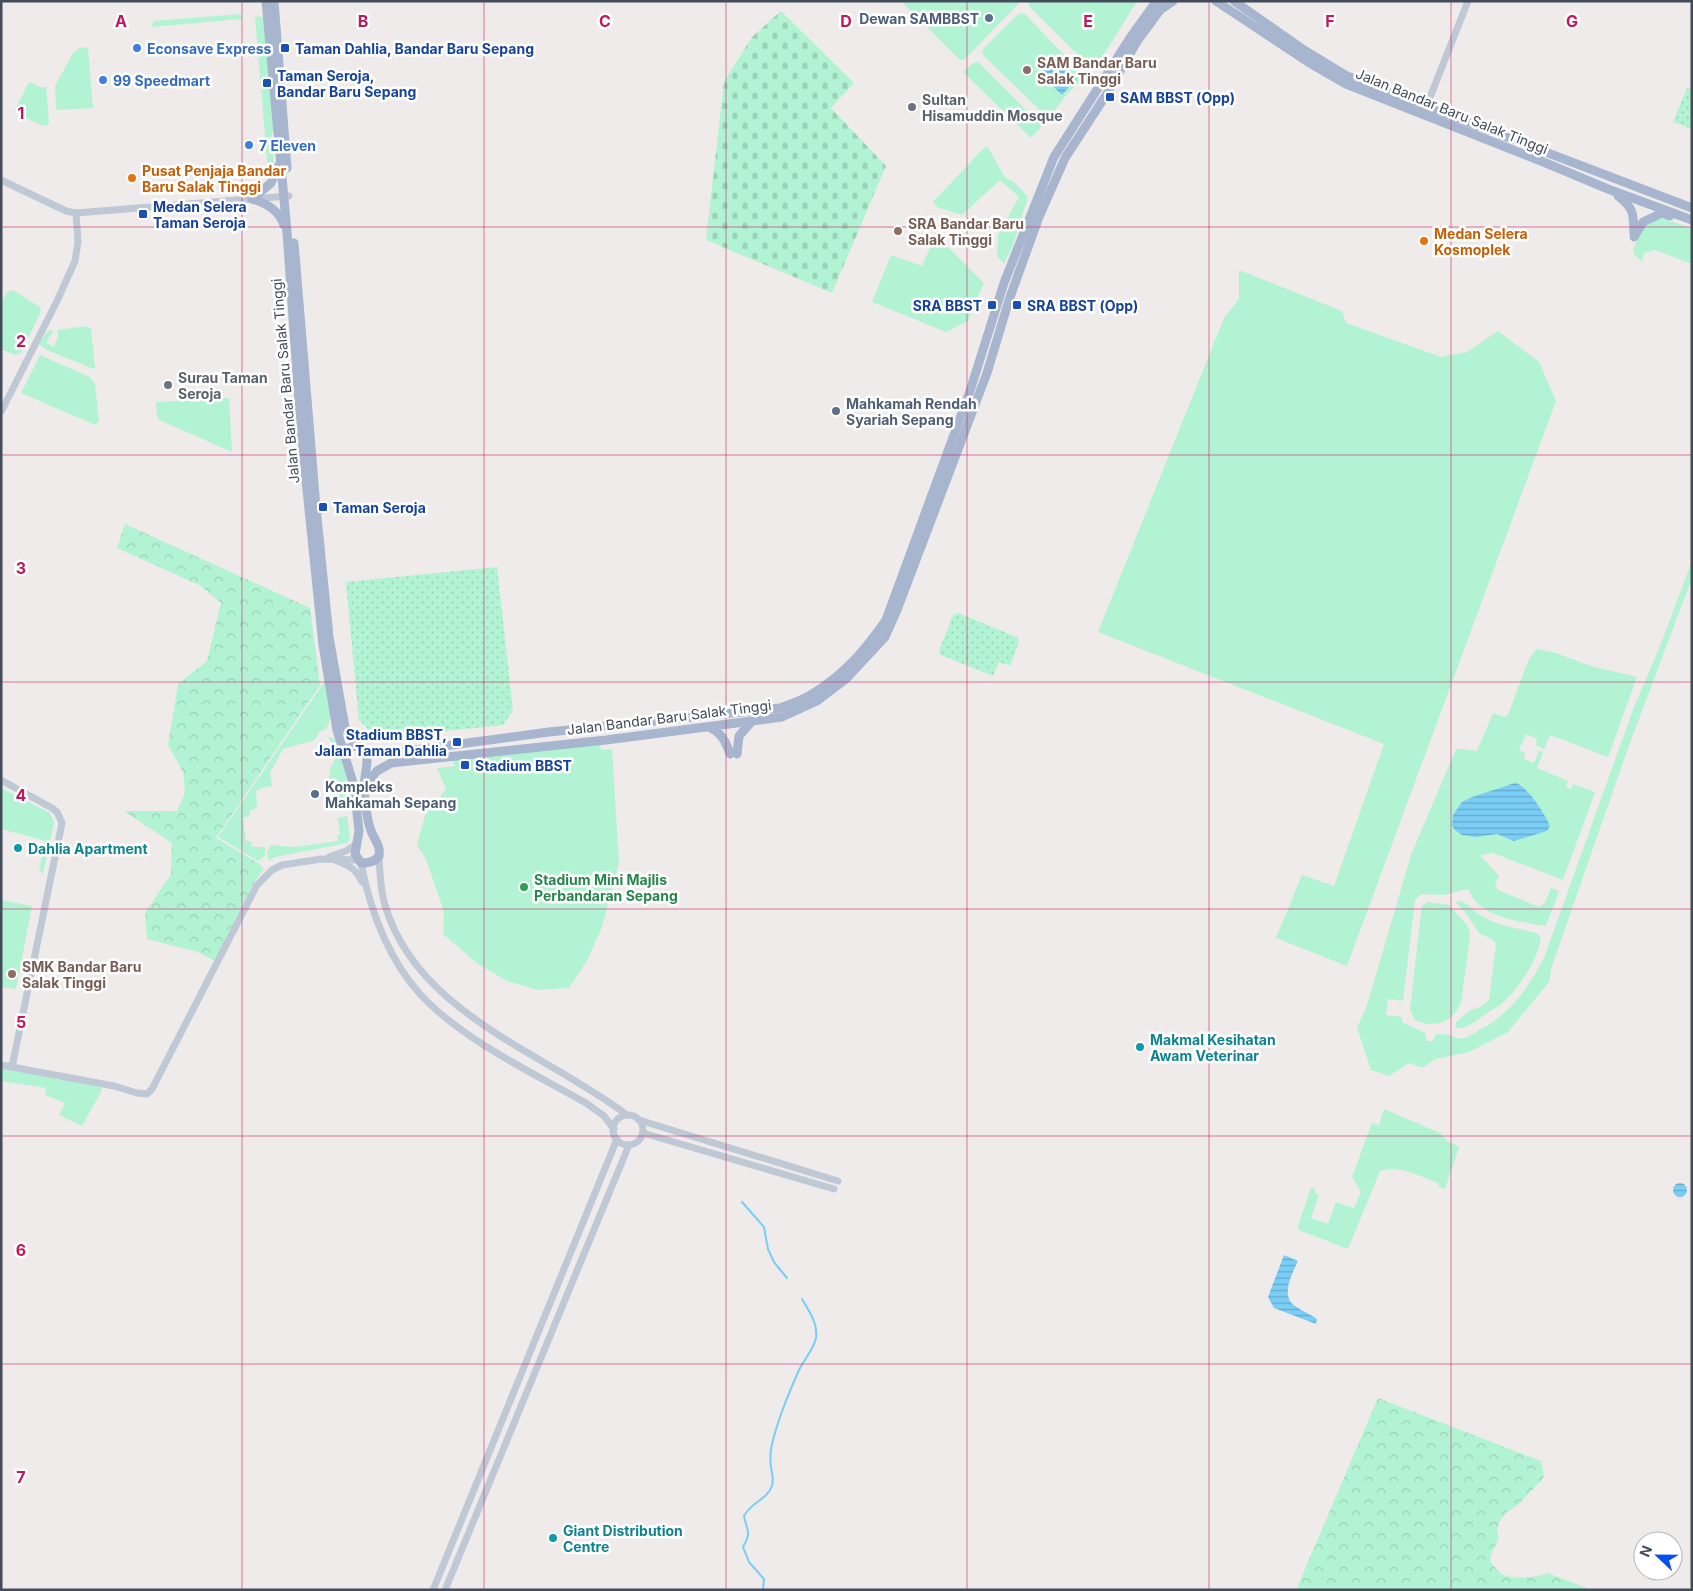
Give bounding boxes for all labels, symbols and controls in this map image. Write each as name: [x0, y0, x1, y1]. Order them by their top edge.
place label: Dewan SAMBBST: [859, 10, 979, 27]
text: A: [115, 11, 127, 31]
text: B: [358, 11, 368, 31]
text: C: [599, 11, 611, 31]
text: D: [840, 11, 852, 31]
text: E: [1083, 11, 1093, 31]
text: F: [1325, 11, 1335, 31]
text: G: [1566, 11, 1578, 31]
marker: Dewan SAMBBST: [983, 12, 995, 24]
place label: Econsave Express: [147, 40, 272, 57]
place label: Taman Dahlia, Bandar Baru Sepang: [295, 40, 534, 57]
marker: Econsave Express: [131, 42, 143, 54]
marker: Taman Dahlia, Bandar Baru Sepang: [279, 42, 291, 54]
place label: SAM Bandar Baru Salak Tinggi: [1037, 54, 1157, 87]
marker: SAM Bandar Baru Salak Tinggi: [1021, 64, 1033, 76]
street label: Jalan Bandar Baru Salak Tinggi: [1353, 65, 1551, 157]
place label: Taman Seroja, Bandar Baru Sepang: [277, 67, 416, 100]
place label: 99 Speedmart: [113, 72, 210, 89]
marker: 99 Speedmart: [97, 74, 109, 86]
marker: Taman Seroja, Bandar Baru Sepang: [261, 77, 273, 89]
place label: SAM BBST (Opp): [1120, 89, 1235, 106]
place label: Sultan Hisamuddin Mosque: [922, 91, 1063, 124]
marker: SAM BBST (Opp): [1104, 91, 1116, 103]
marker: Sultan Hisamuddin Mosque: [906, 101, 918, 113]
text: 1: [18, 103, 24, 123]
place label: 7 Eleven: [259, 137, 316, 154]
marker: 7 Eleven: [243, 139, 255, 151]
place label: Pusat Penjaja Bandar Baru Salak Tinggi: [142, 162, 286, 195]
marker: Pusat Penjaja Bandar Baru Salak Tinggi: [126, 172, 138, 184]
place label: Medan Selera Taman Seroja: [153, 198, 247, 231]
marker: Medan Selera Taman Seroja: [137, 208, 149, 220]
place label: SRA Bandar Baru Salak Tinggi: [908, 215, 1024, 248]
marker: SRA Bandar Baru Salak Tinggi: [892, 225, 904, 237]
place label: Medan Selera Kosmoplek: [1434, 225, 1528, 258]
marker: Medan Selera Kosmoplek: [1418, 235, 1430, 247]
street label: Jalan Bandar Baru Salak Tinggi: [268, 278, 302, 484]
place label: SRA BBST: [913, 297, 982, 314]
place label: SRA BBST (Opp): [1027, 297, 1138, 314]
marker: SRA BBST: [986, 299, 998, 311]
marker: SRA BBST (Opp): [1011, 299, 1023, 311]
text: 2: [16, 331, 26, 351]
place label: Surau Taman Seroja: [178, 369, 268, 402]
marker: Surau Taman Seroja: [162, 379, 174, 391]
place label: Mahkamah Rendah Syariah Sepang: [846, 395, 977, 428]
marker: Mahkamah Rendah Syariah Sepang: [830, 405, 842, 417]
place label: Taman Seroja: [333, 499, 426, 516]
marker: Taman Seroja: [317, 501, 329, 513]
text: 3: [16, 558, 26, 578]
street label: Jalan Bandar Baru Salak Tinggi: [566, 696, 772, 738]
place label: Stadium BBST, Jalan Taman Dahlia: [315, 726, 447, 759]
marker: Stadium BBST, Jalan Taman Dahlia: [451, 736, 463, 748]
place label: Stadium BBST: [475, 757, 572, 774]
marker: Stadium BBST: [459, 759, 471, 771]
place label: Kompleks Mahkamah Sepang: [325, 778, 456, 811]
text: 4: [16, 785, 27, 805]
marker: Kompleks Mahkamah Sepang: [309, 788, 321, 800]
place label: Dahlia Apartment: [28, 840, 148, 857]
marker: Dahlia Apartment: [12, 842, 24, 854]
place label: Stadium Mini Majlis Perbandaran Sepang: [534, 871, 678, 904]
marker: Stadium Mini Majlis Perbandaran Sepang: [518, 881, 530, 893]
place label: SMK Bandar Baru Salak Tinggi: [22, 958, 141, 991]
marker: SMK Bandar Baru Salak Tinggi: [6, 968, 18, 980]
text: 5: [16, 1012, 26, 1032]
place label: Makmal Kesihatan Awam Veterinar: [1150, 1031, 1276, 1064]
marker: Makmal Kesihatan Awam Veterinar: [1134, 1041, 1146, 1053]
text: 6: [16, 1240, 26, 1260]
text: 7: [16, 1467, 26, 1487]
place label: Giant Distribution Centre: [563, 1522, 683, 1555]
north arrow: [1633, 1531, 1683, 1581]
marker: Giant Distribution Centre: [547, 1532, 559, 1544]
text: N: [1636, 1543, 1655, 1559]

